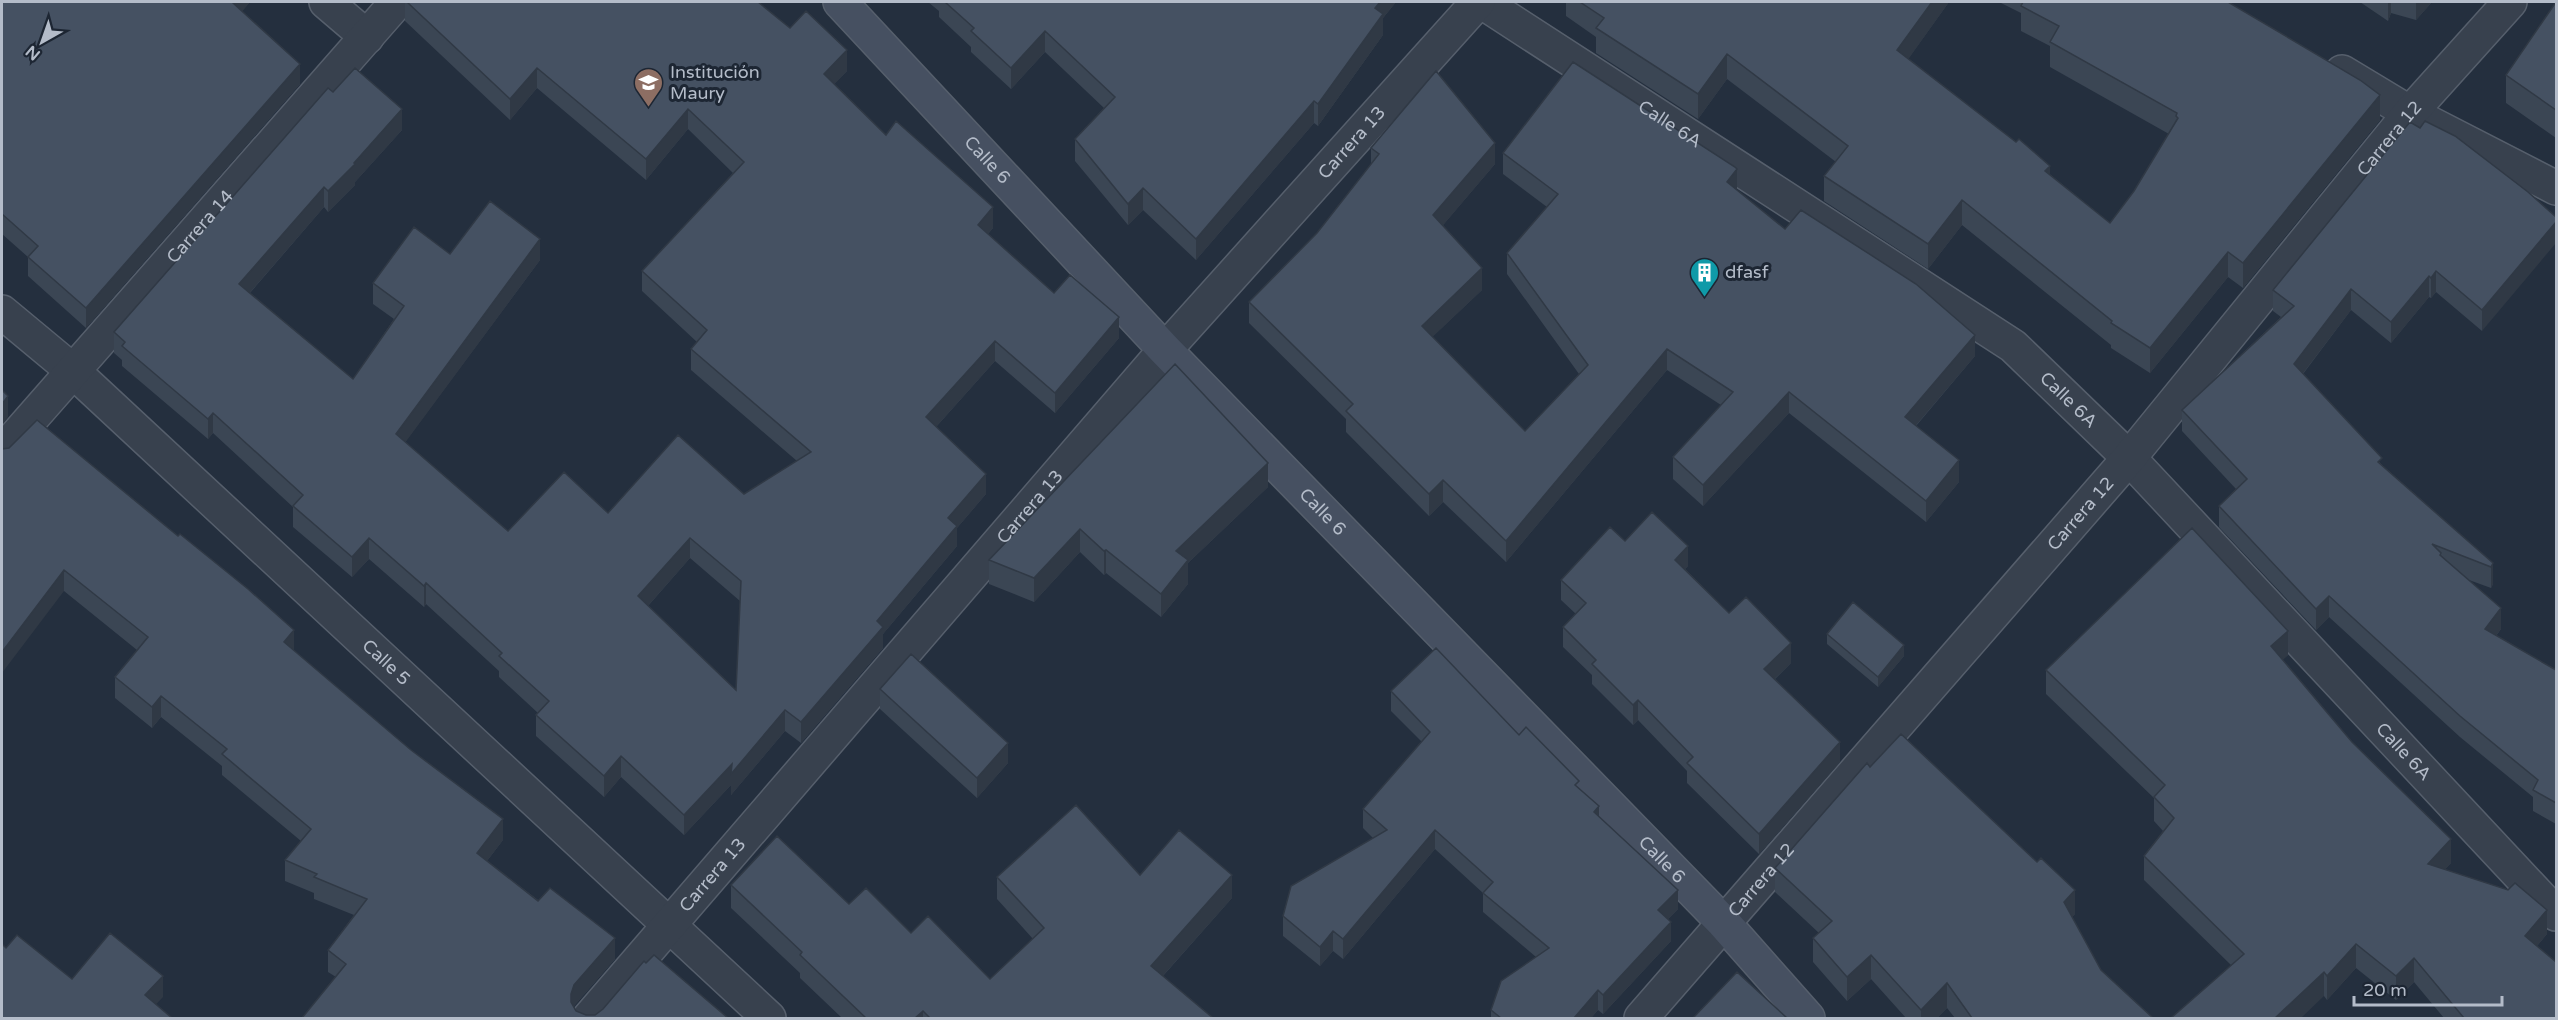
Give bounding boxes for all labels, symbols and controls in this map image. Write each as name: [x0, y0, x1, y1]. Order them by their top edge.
north arrow: [12, 12, 72, 72]
text: N: [22, 41, 44, 65]
place label: Institución Maury: [670, 61, 760, 104]
school or university icon: Institución Maury: [633, 66, 665, 108]
street label: Calle 6A: [1634, 95, 1706, 152]
street label: Carrera 12: [2352, 96, 2427, 181]
street label: Carrera 13: [1313, 102, 1390, 184]
street label: Calle 6: [960, 131, 1015, 188]
street label: Carrera 14: [162, 185, 238, 268]
building icon: dfasf: [1688, 256, 1720, 298]
place label: dfasf: [1725, 261, 1769, 283]
street label: Calle 6A: [2035, 367, 2102, 432]
street label: Carrera 13: [992, 465, 1068, 548]
street label: Carrera 12: [2042, 472, 2119, 555]
street label: Calle 6: [1295, 483, 1351, 540]
street label: Calle 5: [358, 634, 415, 690]
street label: Calle 6A: [2371, 718, 2436, 785]
street label: Calle 6: [1634, 831, 1690, 888]
street label: Carrera 13: [674, 833, 750, 916]
street label: Carrera 12: [1723, 839, 1799, 921]
scale bar: [2354, 969, 2502, 1007]
text: 20 m: [2363, 979, 2407, 1001]

